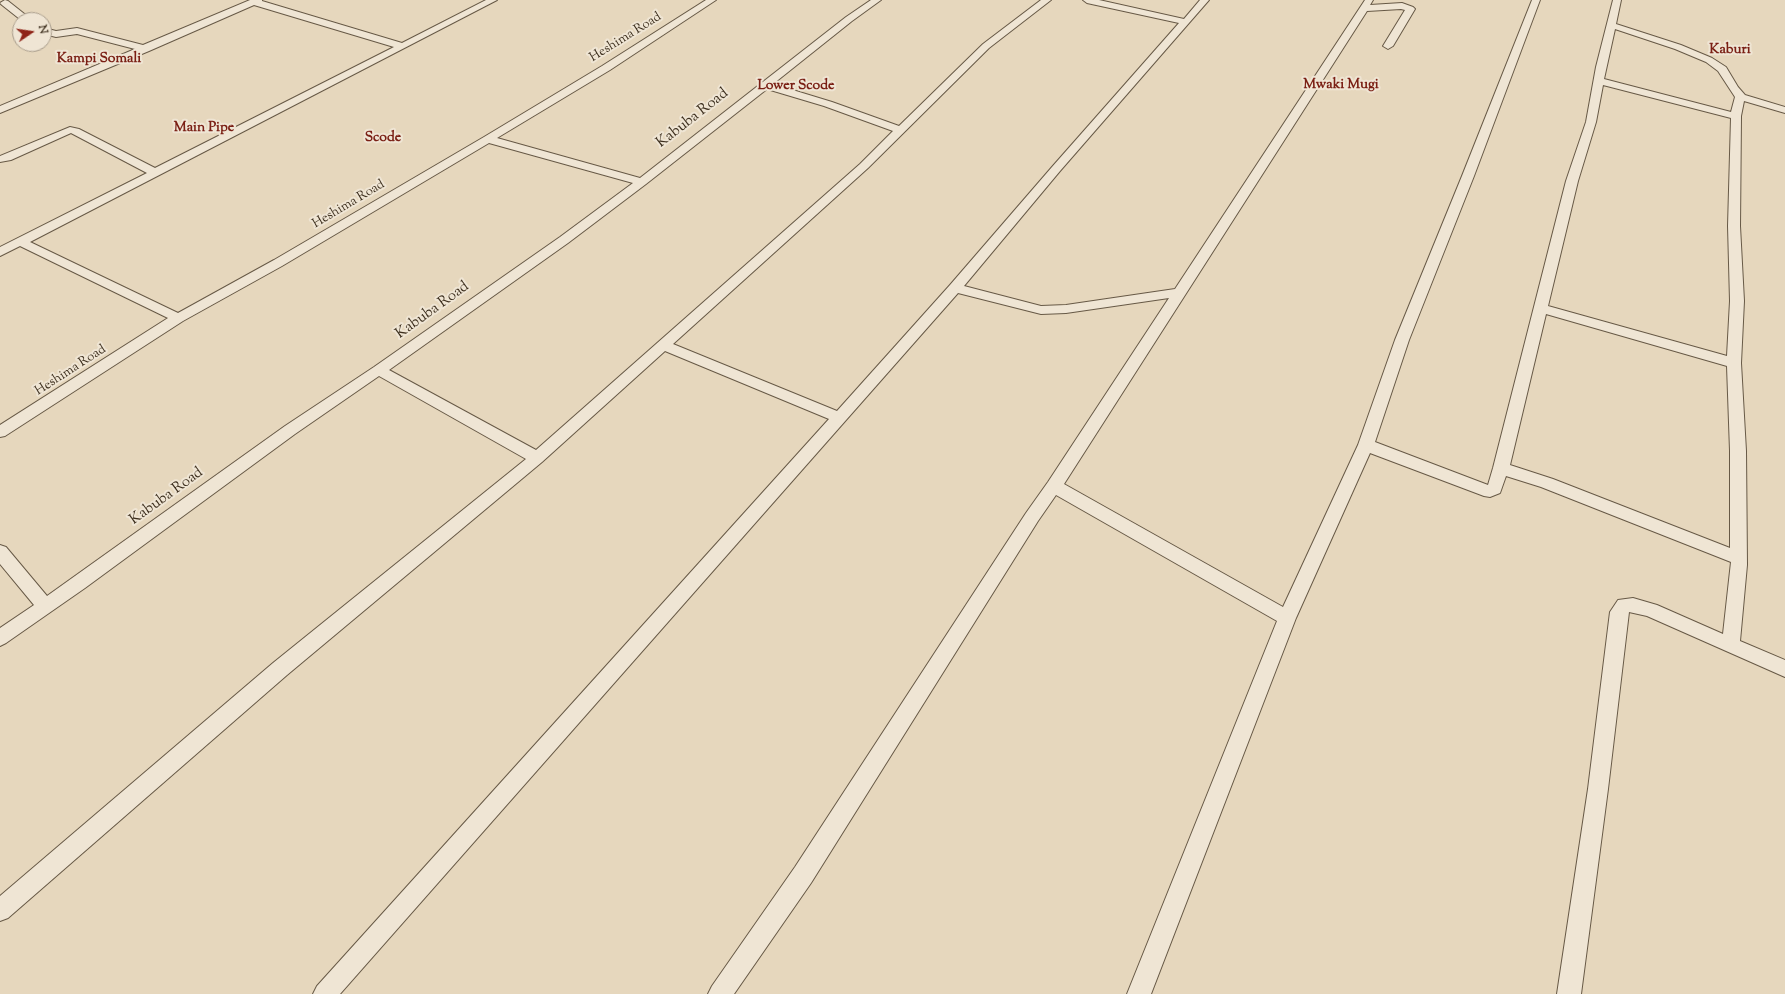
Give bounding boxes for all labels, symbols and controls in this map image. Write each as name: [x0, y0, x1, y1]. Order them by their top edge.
street label: Heshima Road: [587, 10, 665, 66]
north arrow: [12, 12, 52, 52]
text: N: [34, 23, 52, 36]
district label: Kaburi: [1709, 43, 1751, 59]
district label: Kampi Somali: [57, 52, 141, 68]
district label: Mwaki Mugi: [1303, 78, 1379, 94]
district label: Lower Scode: [757, 79, 835, 95]
street label: Kabuba Road: [653, 85, 733, 153]
district label: Main Pipe: [174, 121, 234, 137]
district label: Scode: [365, 131, 401, 147]
street label: Heshima Road: [310, 177, 388, 233]
street label: Kabuba Road: [393, 278, 473, 344]
street label: Heshima Road: [33, 342, 109, 400]
street label: Kabuba Road: [127, 464, 207, 530]

